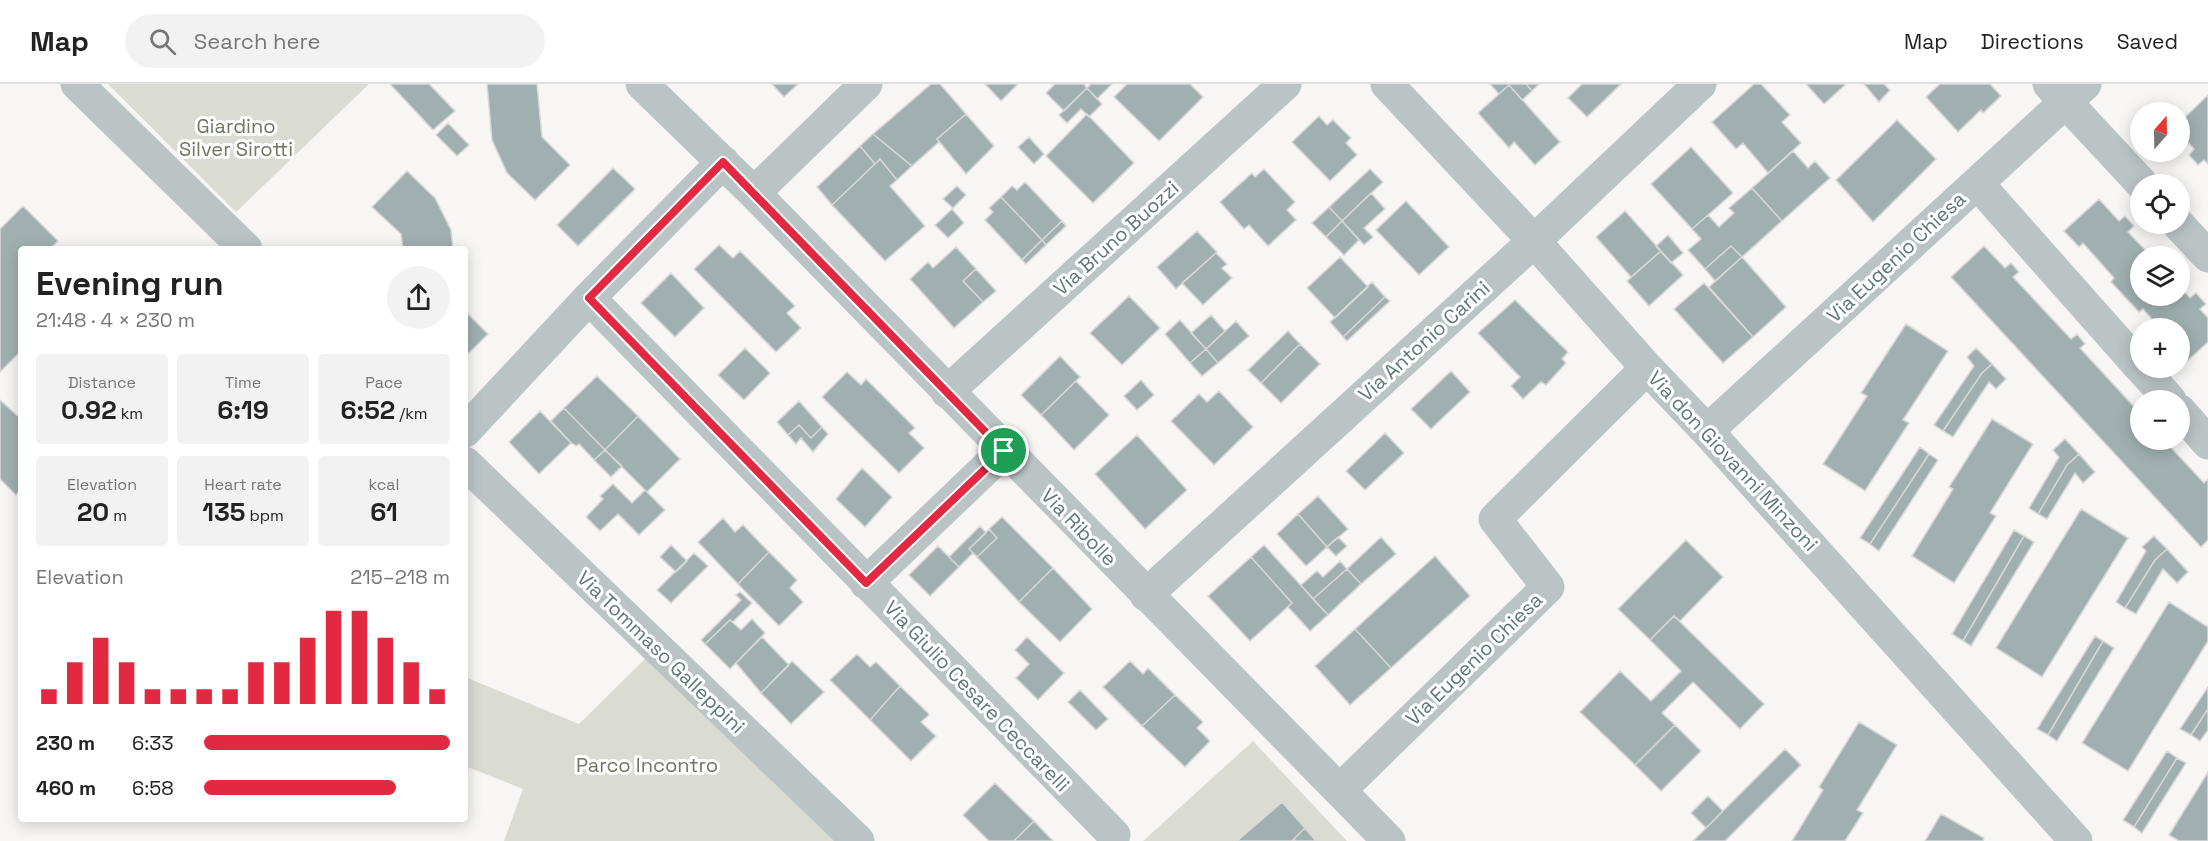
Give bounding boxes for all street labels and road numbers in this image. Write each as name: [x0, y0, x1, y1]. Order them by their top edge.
street label: Via Bruno Buozzi: [1048, 175, 1184, 301]
street label: Via Eugenio Chiesa: [1821, 186, 1971, 328]
street label: Via Antonio Carini: [1353, 275, 1495, 407]
street label: Via don Giovanni Minzoni: [1643, 365, 1823, 557]
street label: Via Ribolle: [1035, 483, 1123, 571]
street label: Via Tommaso Galleppini: [572, 565, 750, 739]
street label: Via Eugenio Chiesa: [1400, 587, 1548, 731]
street label: Via Giulio Cesare Ceccarelli: [879, 595, 1075, 797]

